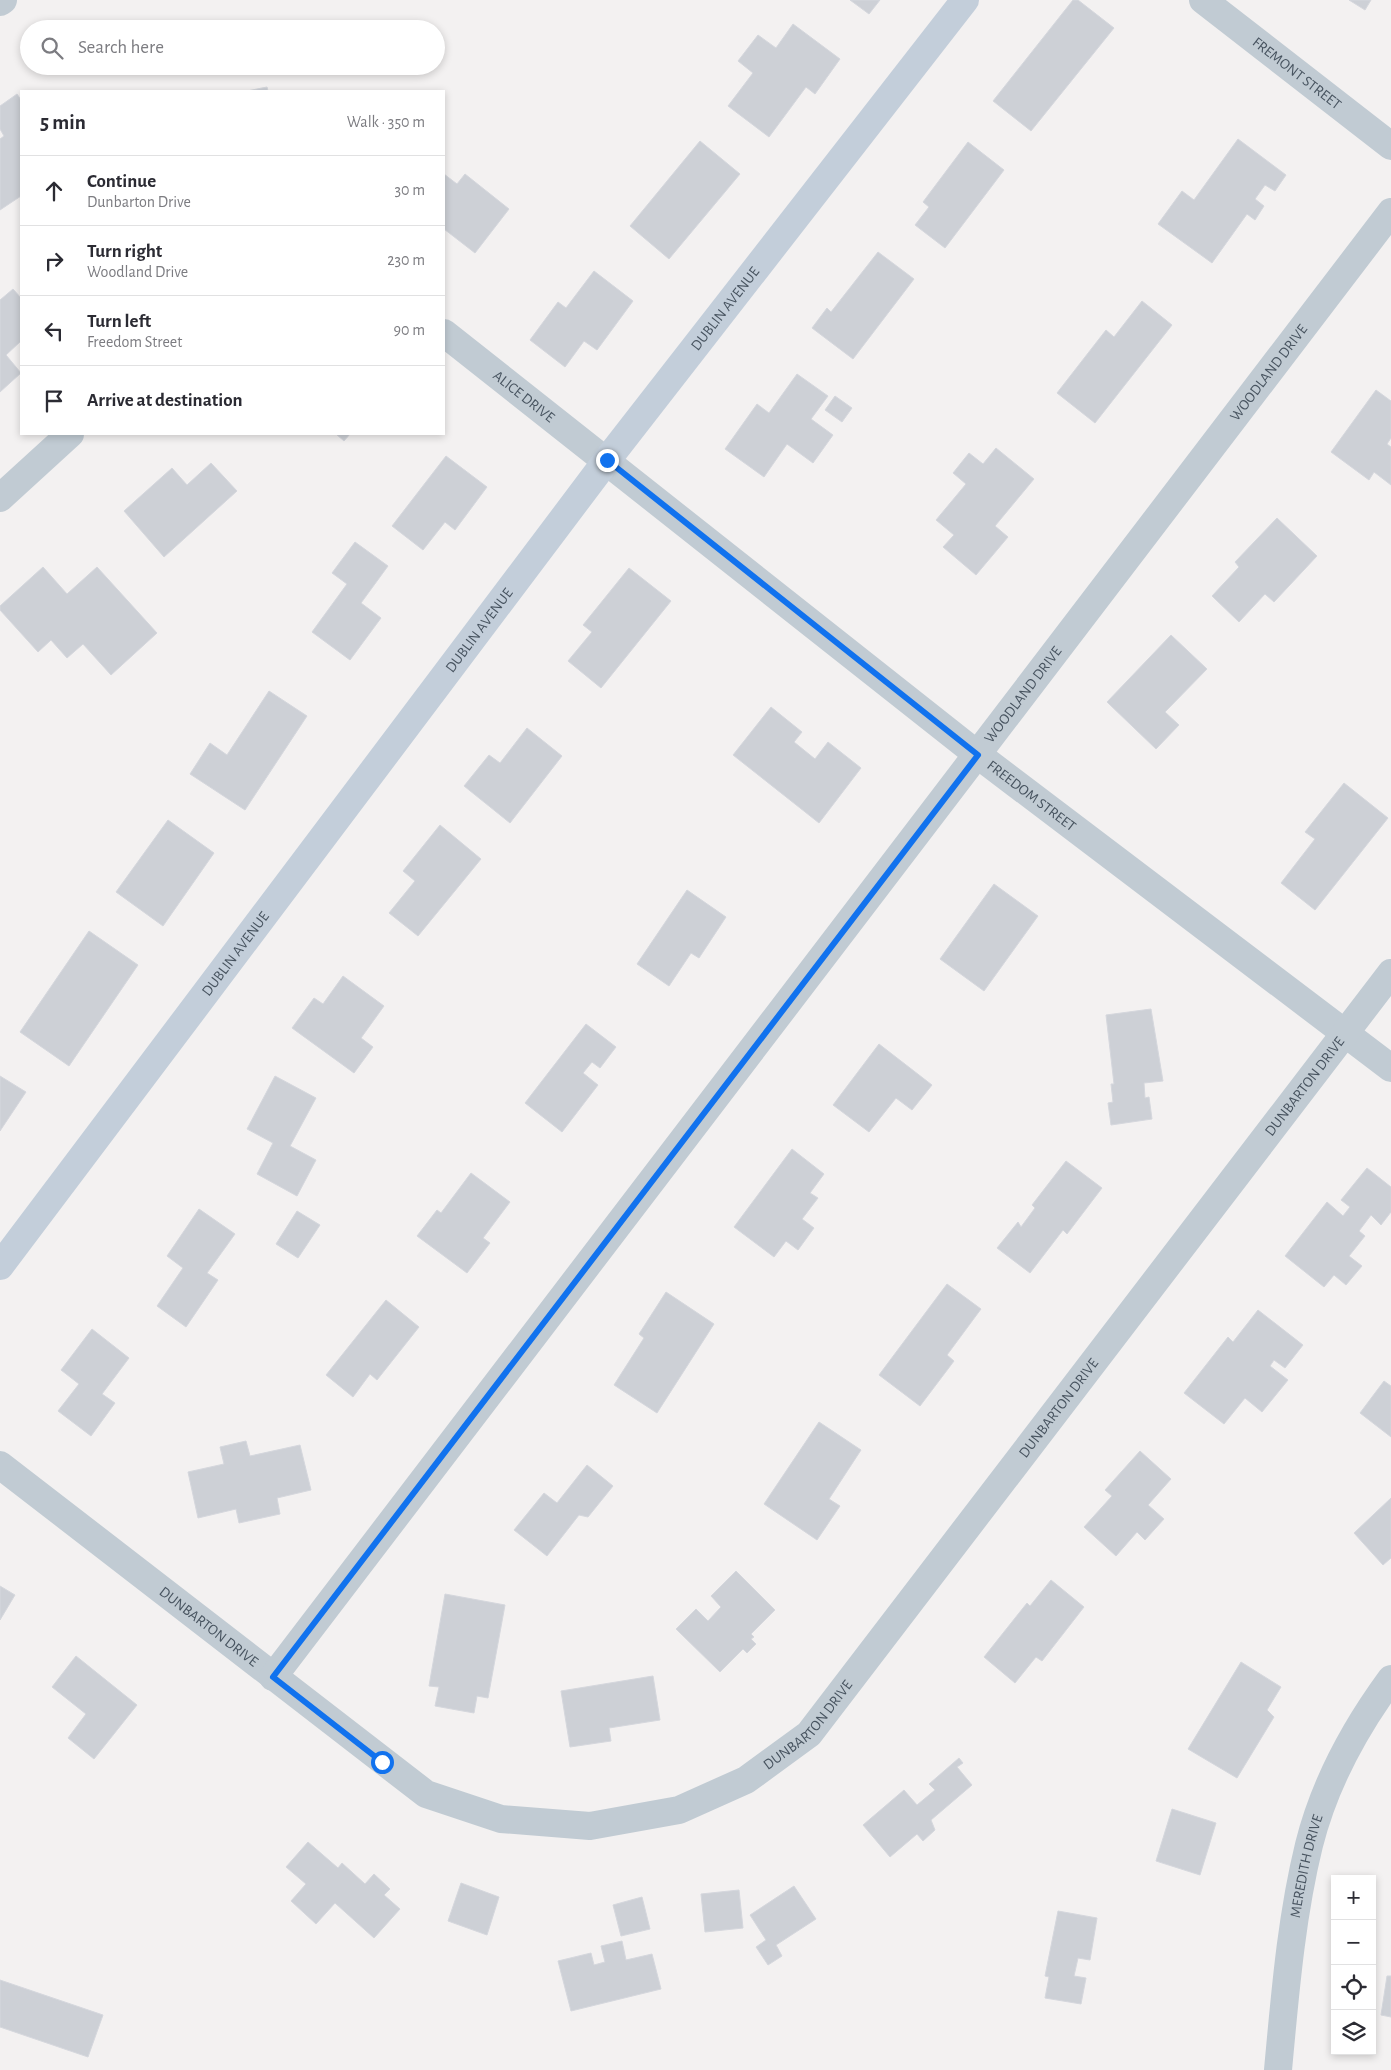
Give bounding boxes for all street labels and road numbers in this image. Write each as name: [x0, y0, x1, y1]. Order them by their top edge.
street label: FREMONT STREET: [1250, 34, 1344, 113]
street label: DUBLIN AVENUE: [688, 264, 762, 353]
street label: WOODLAND DRIVE: [1228, 322, 1310, 424]
street label: ALICE DRIVE: [490, 368, 557, 425]
street label: DUBLIN AVENUE: [443, 586, 516, 675]
street label: WOODLAND DRIVE: [982, 644, 1065, 746]
street label: FREEDOM STREET: [984, 758, 1079, 835]
street label: DUBLIN AVENUE: [199, 909, 272, 999]
street label: DUNBARTON DRIVE: [1262, 1034, 1347, 1139]
street label: DUNBARTON DRIVE: [1016, 1356, 1101, 1461]
street label: DUNBARTON DRIVE: [156, 1584, 261, 1669]
street label: DUNBARTON DRIVE: [761, 1678, 855, 1773]
street label: MEREDITH DRIVE: [1288, 1813, 1326, 1919]

